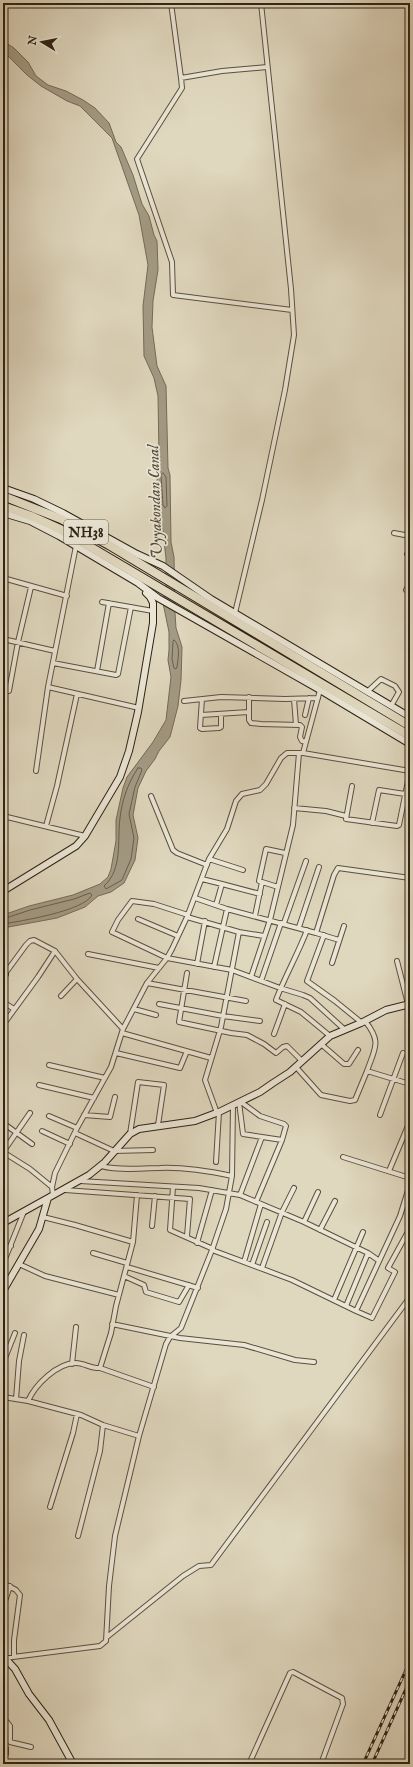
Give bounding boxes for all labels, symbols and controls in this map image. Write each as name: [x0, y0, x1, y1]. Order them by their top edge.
north arrow: [22, 22, 62, 62]
text: N: [25, 34, 41, 47]
water label: Uyyakondan Canal: [144, 443, 168, 559]
road number: NH38: [64, 520, 108, 544]

